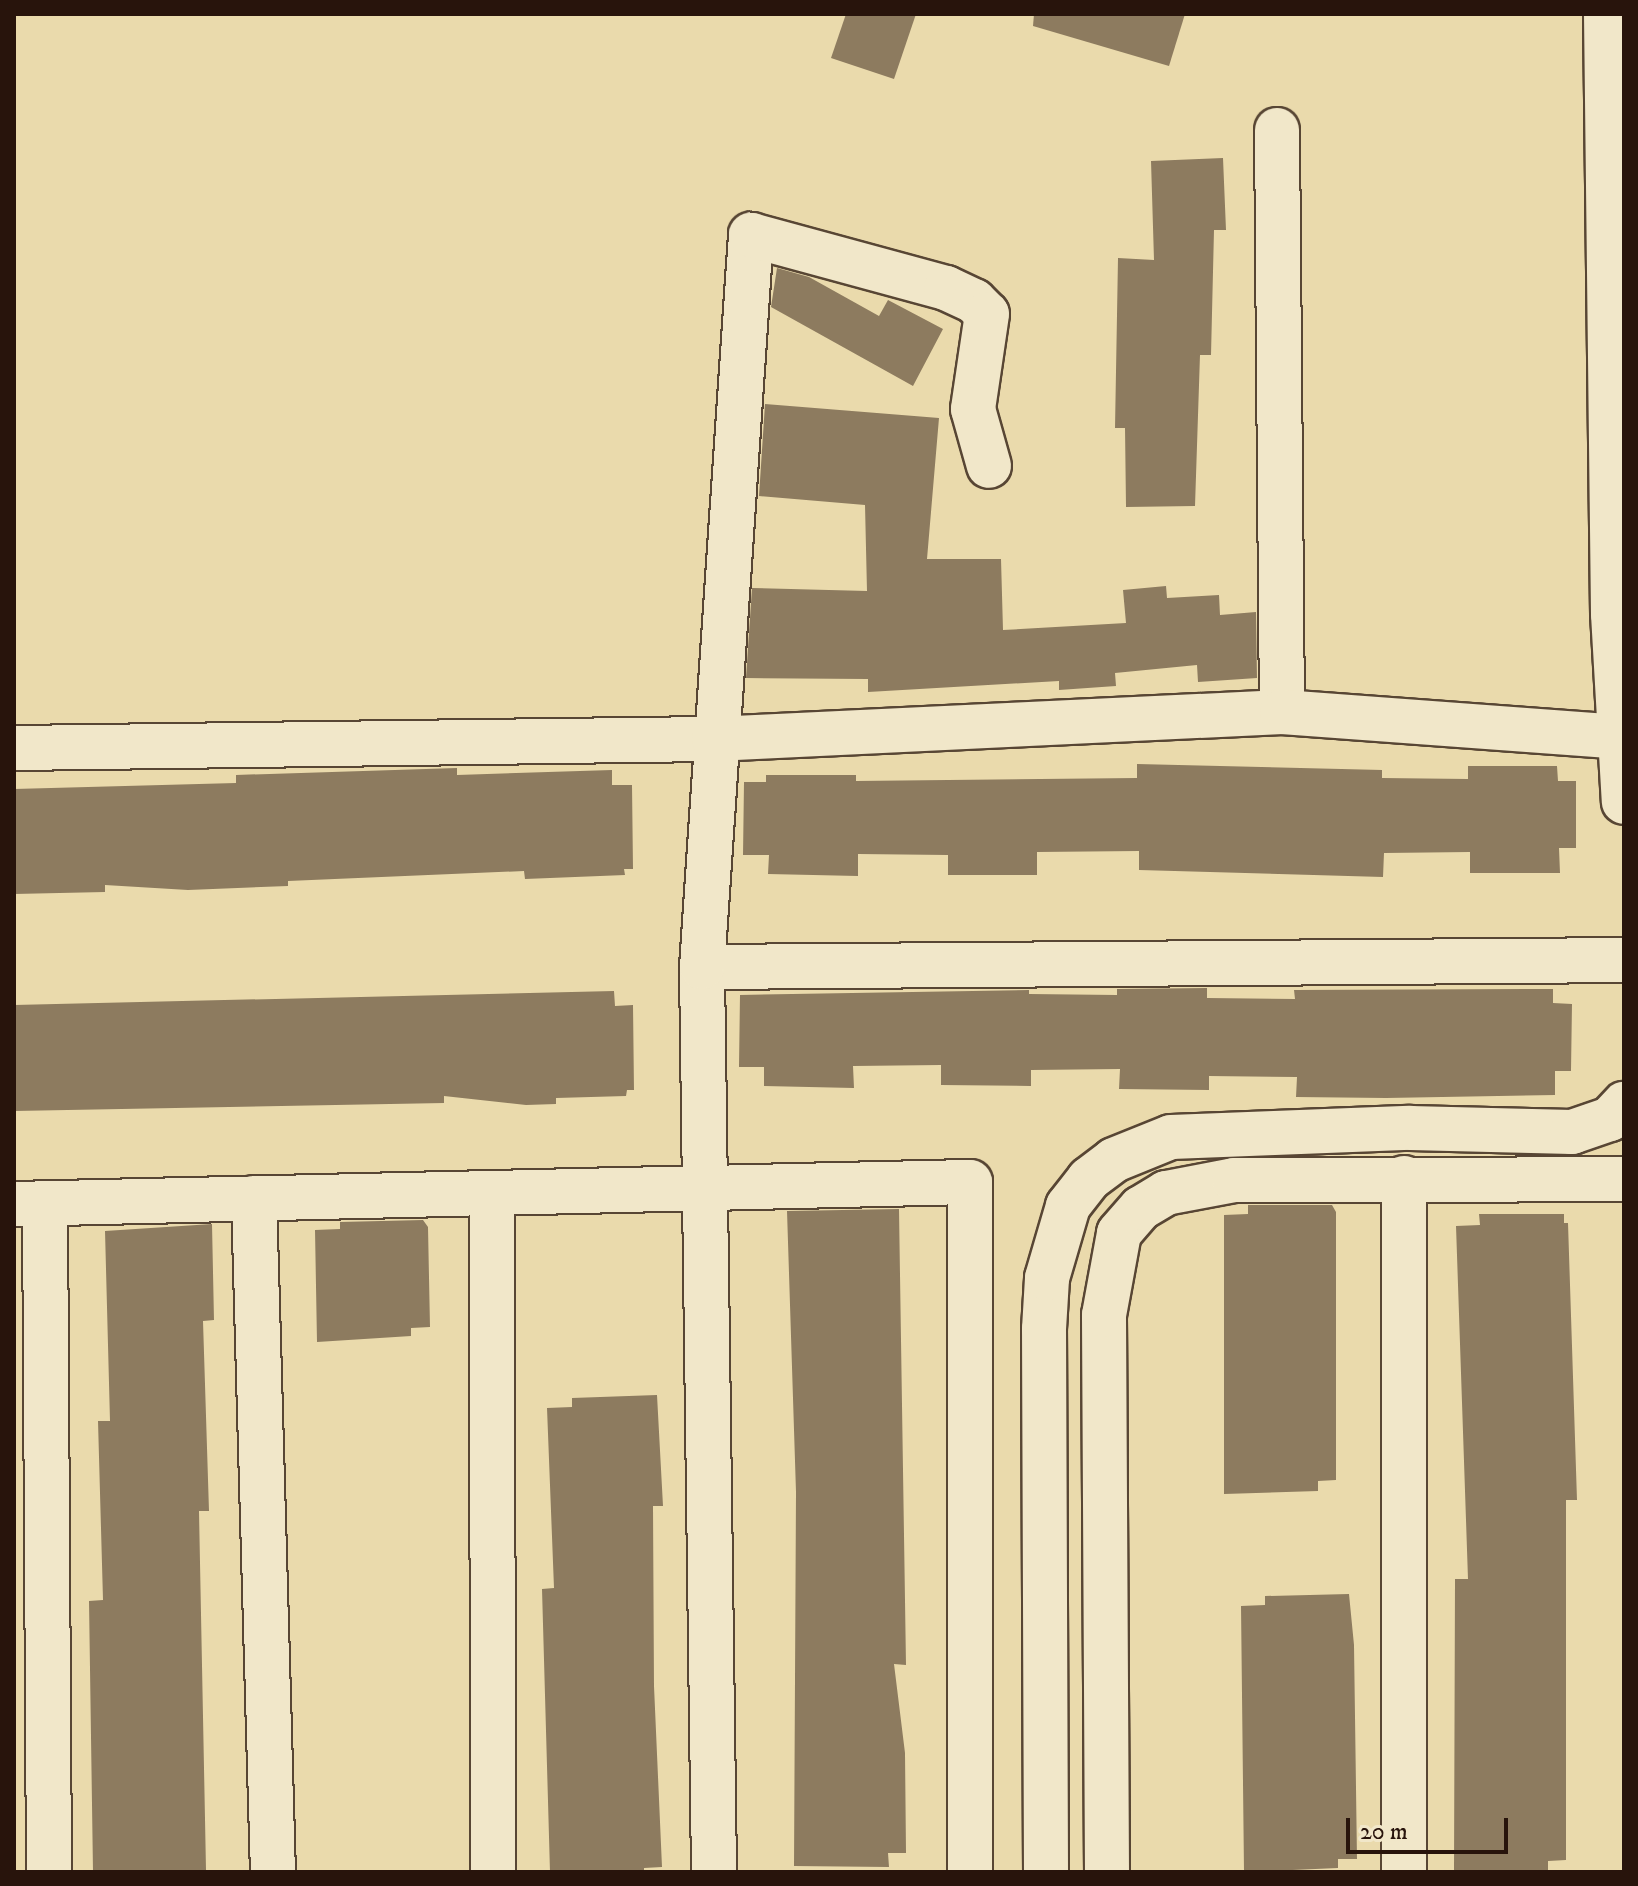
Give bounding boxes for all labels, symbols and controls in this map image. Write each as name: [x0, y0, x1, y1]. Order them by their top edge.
scale bar: [1350, 1802, 1512, 1852]
text: 20 m: [1360, 1817, 1408, 1847]

